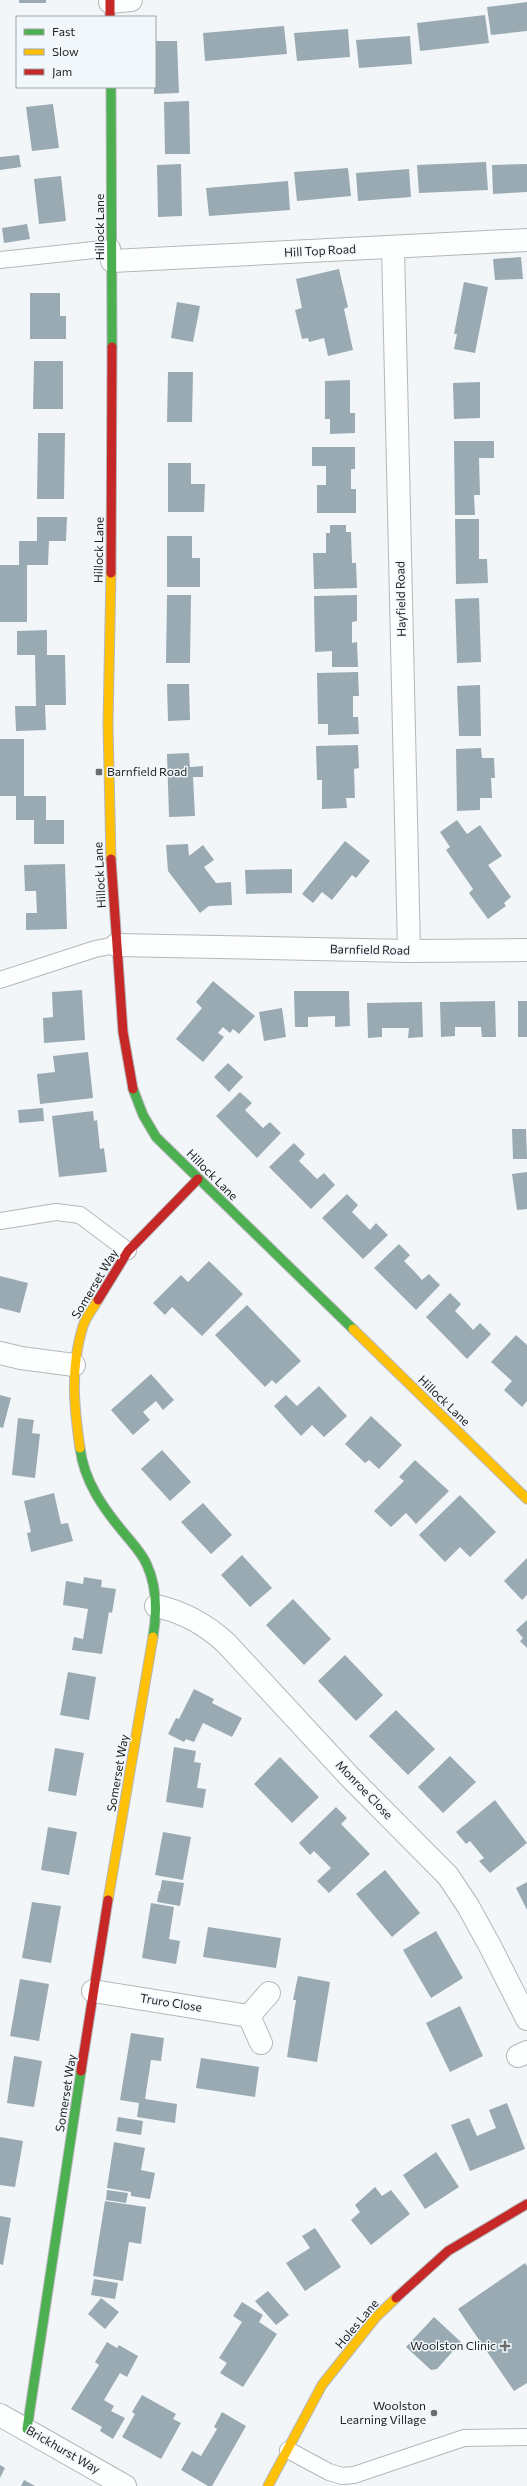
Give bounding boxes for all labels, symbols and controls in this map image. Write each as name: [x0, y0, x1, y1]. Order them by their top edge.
legend: [16, 16, 156, 88]
text: Fast: [52, 24, 75, 38]
text: Slow: [52, 44, 79, 58]
text: Jam: [52, 64, 72, 79]
street label: Hillock Lane: [92, 194, 106, 260]
street label: Hill Top Road: [284, 241, 356, 259]
street label: Hillock Lane: [90, 517, 106, 583]
street label: Hayfield Road: [392, 561, 408, 637]
place label: Barnfield Road: [107, 764, 187, 778]
marker: Barnfield Road: [94, 767, 104, 777]
street label: Hillock Lane: [90, 842, 108, 909]
street label: Barnfield Road: [330, 941, 410, 957]
street label: Hillock Lane: [184, 1146, 241, 1203]
street label: Somerset Way: [68, 1246, 120, 1321]
street label: Hillock Lane: [416, 1372, 473, 1428]
street label: Somerset Way: [103, 1733, 131, 1813]
street label: Monroe Close: [333, 1757, 396, 1822]
street label: Truro Close: [139, 1990, 203, 2014]
street label: Somerset Way: [52, 2053, 78, 2133]
street label: Holes Lane: [332, 2296, 381, 2351]
place label: Woolston Clinic: [410, 2338, 496, 2352]
marker: Woolston Clinic: [499, 2340, 511, 2352]
place label: Woolston Learning Village: [340, 2398, 426, 2426]
marker: Woolston Learning Village: [429, 2408, 439, 2418]
street label: Brickhurst Way: [24, 2422, 103, 2476]

